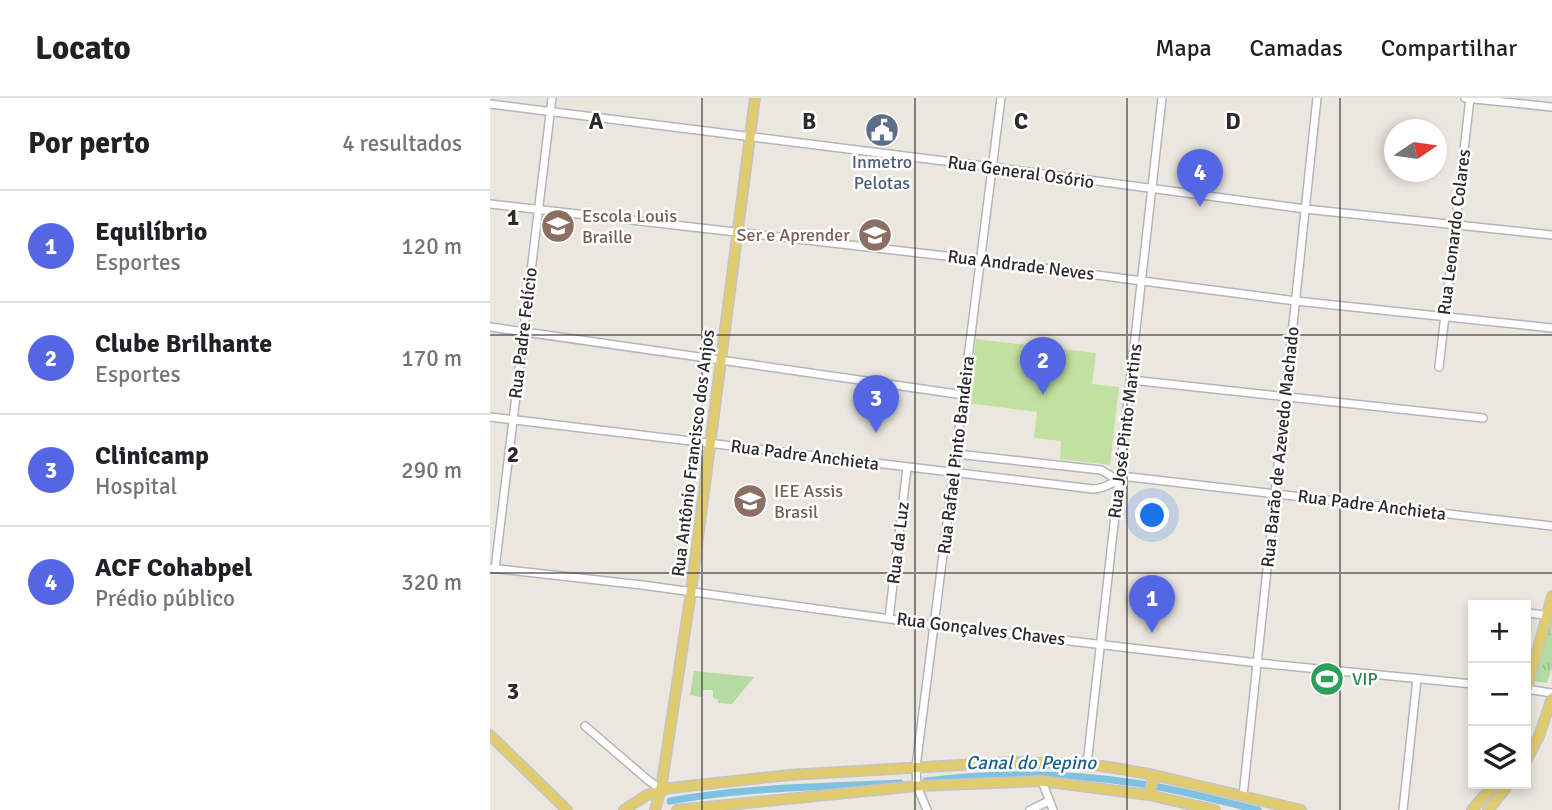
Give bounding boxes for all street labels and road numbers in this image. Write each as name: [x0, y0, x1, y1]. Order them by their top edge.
street label: Rua Leonardo Colares: [1433, 148, 1475, 316]
street label: Rua General Osório: [946, 151, 1096, 193]
street label: Rua Andrade Neves: [946, 245, 1096, 285]
street label: Rua Padre Felício: [504, 266, 542, 400]
street label: Rua Barão de Azevedo Machado: [1256, 326, 1304, 568]
street label: Rua Antônio Francisco dos Anjos: [667, 328, 719, 578]
street label: Rua José Pinto Martins: [1103, 342, 1147, 520]
street label: Rua Rafael Pinto Bandeira: [933, 355, 979, 555]
street label: Rua Padre Anchieta: [729, 435, 881, 475]
street label: Rua Padre Anchieta: [1296, 485, 1448, 525]
street label: Rua da Luz: [882, 501, 914, 585]
street label: Rua Gonçalves Chaves: [895, 608, 1067, 650]

